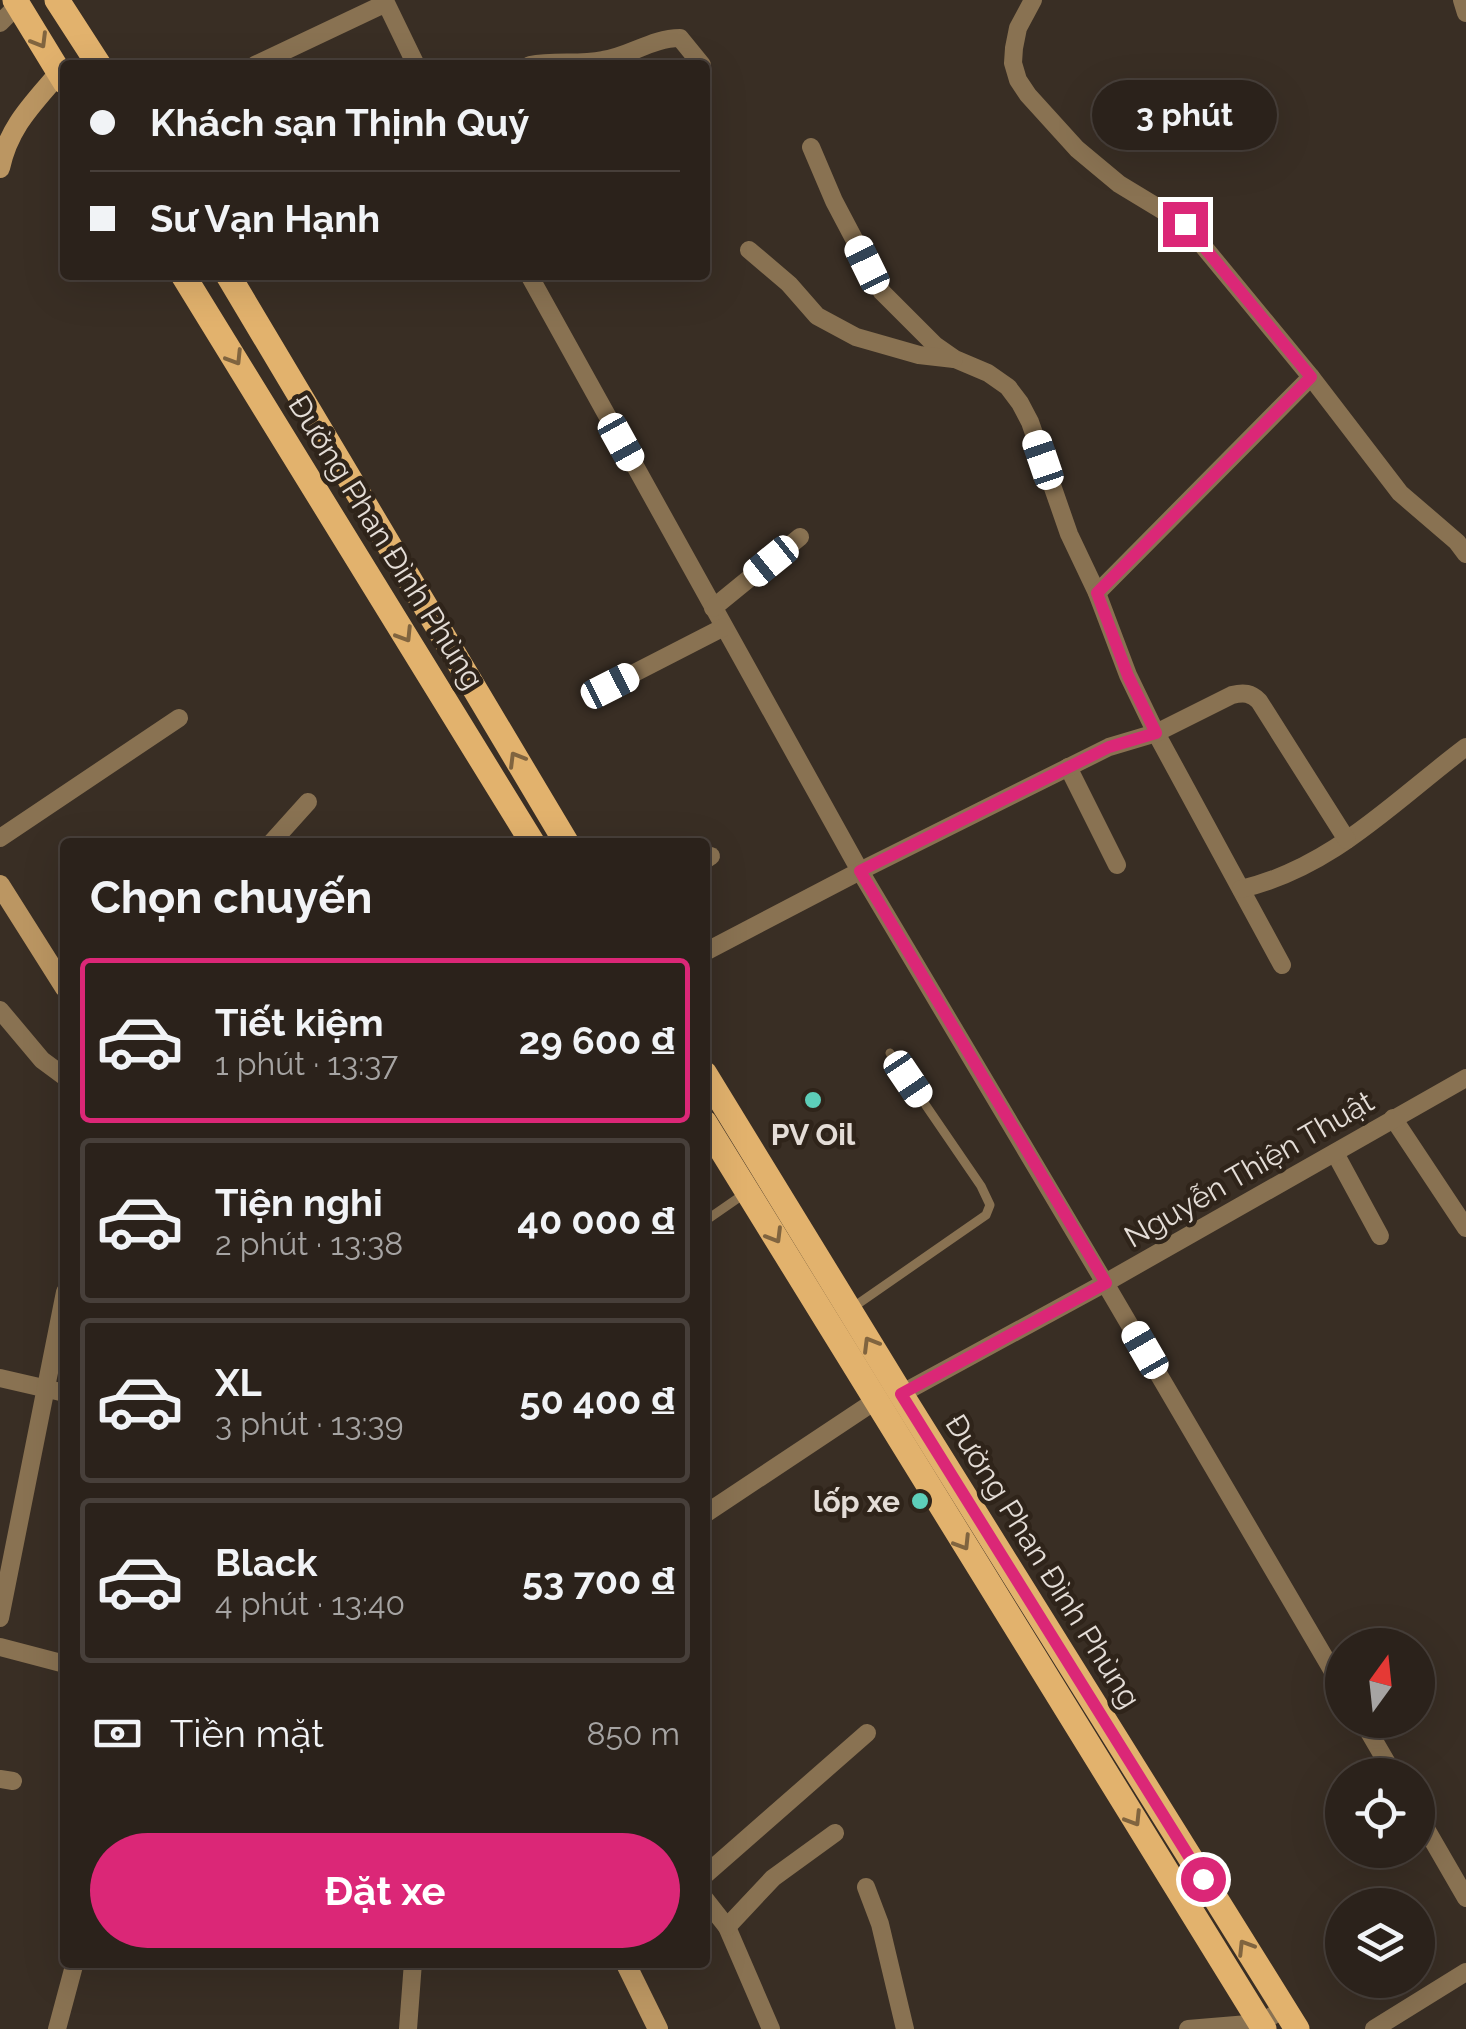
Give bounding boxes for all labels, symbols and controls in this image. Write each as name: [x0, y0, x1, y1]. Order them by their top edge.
one-way arrow: [28, 30, 47, 48]
callout: 3 phút: [1092, 79, 1278, 149]
text: 3 phút: [1136, 96, 1233, 133]
text: Khách sạn Thịnh Quý: [150, 100, 529, 145]
text: Sư Vạn Hạnh: [150, 196, 380, 241]
route end: [1163, 202, 1208, 247]
car: [840, 231, 894, 299]
one-way arrow: [222, 347, 241, 365]
street label: Đường Phan Đình Phùng: [281, 389, 491, 695]
car: [593, 408, 649, 476]
car: [1019, 427, 1067, 493]
car: [738, 530, 804, 592]
one-way arrow: [393, 624, 412, 642]
car: [576, 659, 644, 713]
one-way arrow: [509, 752, 528, 770]
text: Chọn chuyến: [90, 871, 372, 924]
icon: car: [95, 996, 185, 1086]
text: Tiết kiệm: [215, 1000, 384, 1045]
text: 29 600 ₫: [519, 1018, 675, 1063]
text: 1 phút · 13:37: [215, 1045, 398, 1082]
car: [879, 1046, 937, 1112]
street label: Nguyễn Thiện Thuật: [1118, 1083, 1380, 1255]
marker: PV Oil: [802, 1089, 824, 1111]
place label: PV Oil: [771, 1117, 856, 1152]
icon: car: [95, 1176, 185, 1266]
text: Tiện nghi: [215, 1180, 383, 1225]
text: 40 000 ₫: [517, 1198, 675, 1243]
text: 2 phút · 13:38: [215, 1225, 403, 1262]
one-way arrow: [763, 1225, 782, 1243]
car: [1117, 1317, 1173, 1383]
one-way arrow: [863, 1337, 882, 1355]
icon: car: [95, 1356, 185, 1446]
text: XL: [215, 1360, 262, 1405]
text: 50 400 ₫: [520, 1378, 675, 1423]
text: 3 phút · 13:39: [215, 1405, 403, 1442]
street label: Đường Phan Đình Phùng: [938, 1408, 1148, 1714]
place label: lốp xe: [813, 1484, 900, 1519]
marker: lốp xe: [909, 1490, 931, 1512]
one-way arrow: [951, 1532, 970, 1550]
icon: car: [95, 1536, 185, 1626]
text: Black: [215, 1540, 317, 1585]
text: 53 700 ₫: [522, 1558, 675, 1603]
text: 4 phút · 13:40: [215, 1585, 405, 1622]
north arrow: [1325, 1628, 1435, 1738]
map controls: [1325, 1628, 1435, 1998]
icon: cash: [90, 1706, 145, 1761]
text: Tiền mặt: [170, 1711, 324, 1756]
text: 850 m: [586, 1715, 680, 1752]
button: locate: [1325, 1758, 1435, 1868]
one-way arrow: [1122, 1808, 1141, 1826]
button: Đặt xe: [90, 1833, 680, 1948]
route start: [1181, 1857, 1226, 1902]
button: layers: [1325, 1888, 1435, 1998]
one-way arrow: [1239, 1939, 1258, 1957]

